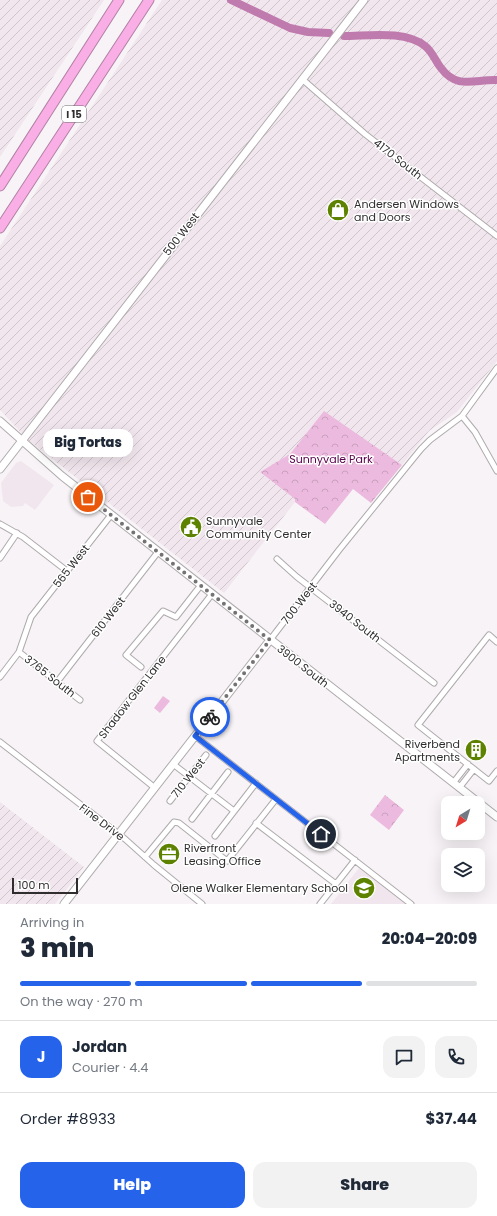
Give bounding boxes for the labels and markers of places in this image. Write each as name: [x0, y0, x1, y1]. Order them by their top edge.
place label: Andersen Windows and Doors: [354, 196, 459, 225]
shop icon: Andersen Windows and Doors: [325, 197, 351, 223]
callout: Big Tortas: [43, 429, 133, 457]
pin: [71, 480, 105, 514]
place label: Sunnyvale Community Center: [206, 513, 311, 542]
public building icon: Sunnyvale Community Center: [178, 514, 204, 540]
place label: Riverbend Apartments: [395, 736, 460, 765]
building icon: Riverbend Apartments: [463, 737, 489, 763]
pin: [304, 817, 338, 851]
place label: Riverfront Leasing Office: [184, 840, 261, 869]
office icon: Riverfront Leasing Office: [156, 841, 182, 867]
school or university icon: Olene Walker Elementary School: [351, 875, 377, 901]
place label: Olene Walker Elementary School: [171, 880, 348, 896]

